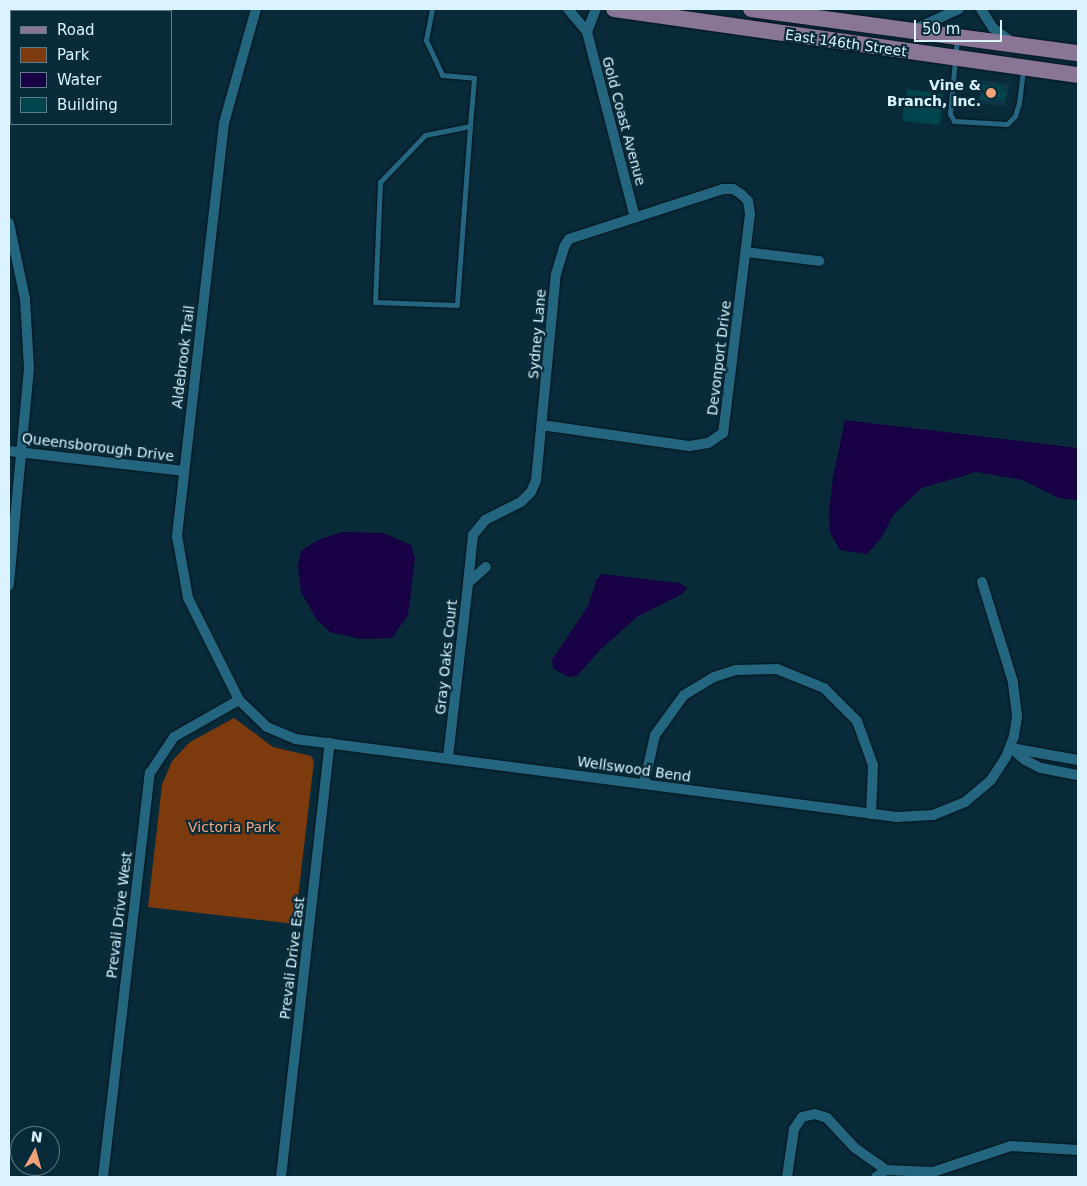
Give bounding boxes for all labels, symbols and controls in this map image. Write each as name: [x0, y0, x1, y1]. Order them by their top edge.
legend: [10, 10, 172, 125]
scale bar: [917, 10, 1004, 42]
text: 50 m: [922, 20, 960, 38]
text: Road: [57, 21, 95, 39]
street label: East 146th Street: [784, 26, 908, 60]
text: Park: [57, 46, 89, 64]
street label: Gold Coast Avenue: [599, 55, 649, 187]
text: Water: [57, 71, 101, 89]
place label: Vine & Branch, Inc.: [887, 77, 981, 110]
marker: Vine & Branch, Inc.: [985, 87, 997, 99]
text: Building: [57, 96, 118, 114]
street label: Sydney Lane: [525, 288, 549, 380]
street label: Devonport Drive: [704, 300, 734, 416]
street label: Aldebrook Trail: [168, 305, 198, 409]
street label: Queensborough Drive: [21, 429, 175, 465]
street label: Gray Oaks Court: [432, 599, 460, 715]
street label: Wellswood Bend: [576, 753, 692, 785]
park label: Victoria Park: [188, 819, 276, 835]
street label: Prevali Drive West: [103, 851, 135, 979]
street label: Prevali Drive East: [276, 896, 308, 1020]
north arrow: [10, 1126, 60, 1176]
text: N: [30, 1128, 43, 1146]

